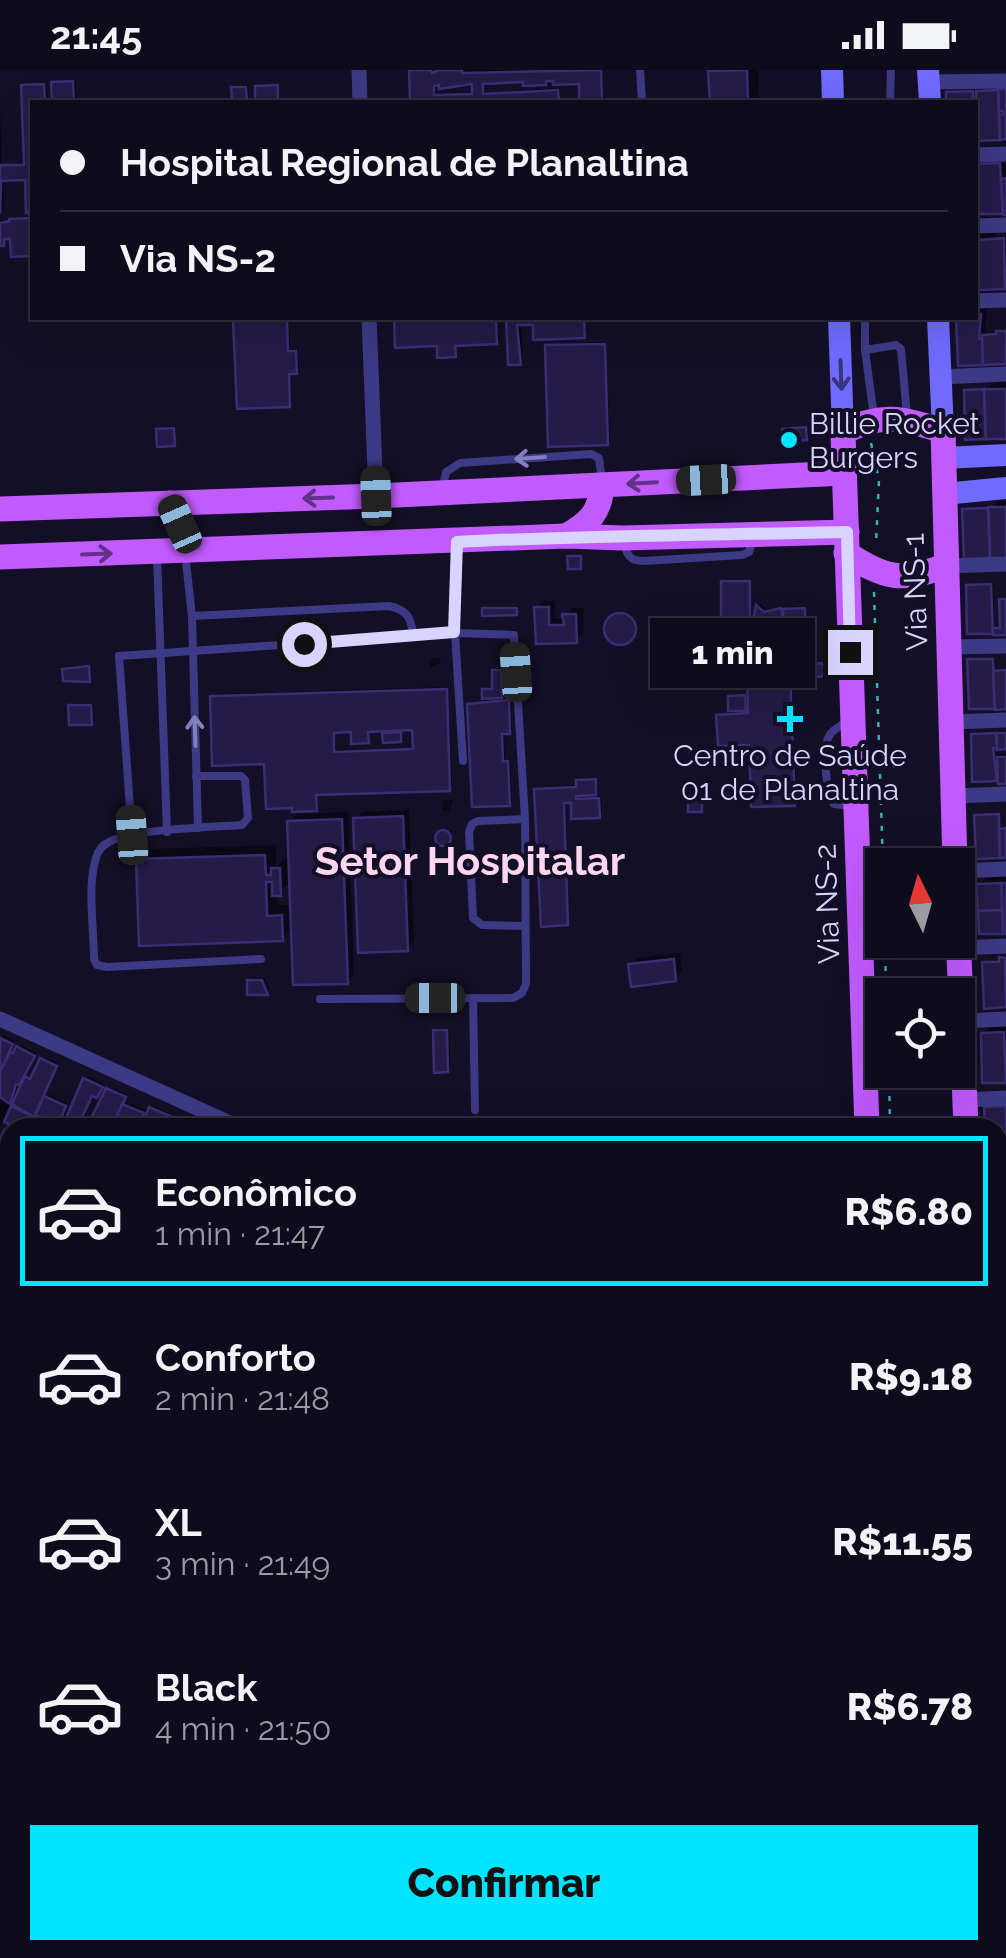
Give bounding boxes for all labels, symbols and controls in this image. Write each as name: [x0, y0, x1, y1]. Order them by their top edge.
text: 21:45: [50, 13, 142, 58]
text: Hospital Regional de Planaltina: [120, 140, 689, 185]
text: Via NS-2: [120, 236, 276, 281]
one-way arrow: [831, 359, 850, 391]
place label: Billie Rocket Burgers: [809, 406, 980, 475]
marker: Billie Rocket Burgers: [778, 429, 800, 451]
one-way arrow: [515, 449, 547, 468]
car: [675, 463, 737, 497]
car: [360, 465, 392, 527]
one-way arrow: [627, 474, 659, 493]
one-way arrow: [302, 489, 334, 508]
car: [154, 490, 206, 558]
street label: Via NS-1: [895, 532, 935, 651]
one-way arrow: [81, 545, 113, 564]
callout: 1 min: [650, 617, 815, 687]
route start: [282, 622, 327, 667]
route end: [828, 630, 873, 675]
text: 1 min: [691, 634, 774, 671]
car: [499, 641, 533, 703]
marker: Centro de Saúde 01 de Planaltina: [777, 706, 803, 732]
one-way arrow: [186, 715, 205, 747]
place label: Centro de Saúde 01 de Planaltina: [673, 738, 907, 807]
car: [115, 804, 149, 866]
district label: Setor Hospitalar: [315, 837, 625, 884]
street label: Via NS-2: [807, 843, 847, 965]
north arrow: [865, 848, 975, 958]
map controls: [865, 848, 975, 1088]
button: locate: [865, 978, 975, 1088]
car: [405, 983, 465, 1013]
icon: car: [35, 1166, 125, 1256]
text: Econômico: [155, 1170, 357, 1215]
text: R$6.80: [845, 1189, 973, 1234]
text: 1 min · 21:47: [155, 1215, 325, 1252]
icon: car: [35, 1331, 125, 1421]
text: Conforto: [155, 1335, 316, 1380]
text: R$9.18: [849, 1354, 973, 1399]
text: 2 min · 21:48: [155, 1380, 330, 1417]
icon: car: [35, 1496, 125, 1586]
text: XL: [155, 1500, 202, 1545]
text: R$11.55: [832, 1519, 973, 1564]
text: 3 min · 21:49: [155, 1545, 330, 1582]
icon: car: [35, 1661, 125, 1751]
text: Black: [155, 1665, 257, 1710]
text: R$6.78: [847, 1684, 973, 1729]
text: 4 min · 21:50: [155, 1710, 331, 1747]
button: Confirmar: [30, 1825, 978, 1940]

